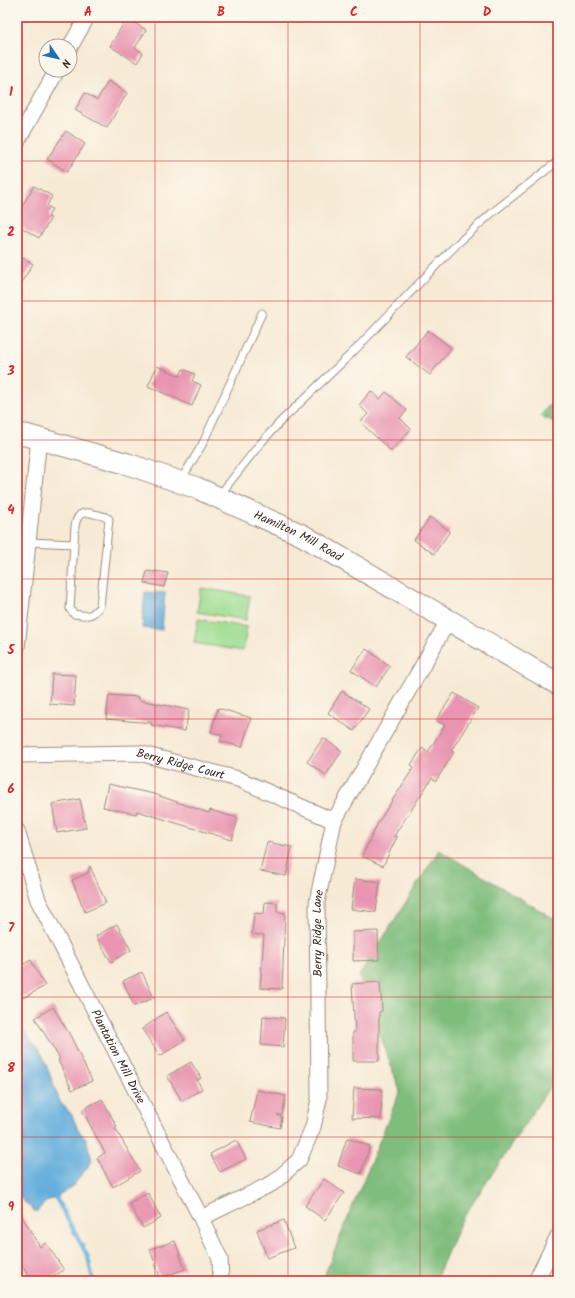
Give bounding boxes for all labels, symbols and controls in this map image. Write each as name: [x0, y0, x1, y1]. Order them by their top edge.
text: A: [84, 2, 92, 23]
text: B: [217, 2, 225, 23]
text: C: [350, 2, 358, 23]
text: D: [483, 2, 492, 23]
north arrow: [38, 38, 78, 78]
text: N: [56, 55, 75, 71]
text: 1: [9, 82, 13, 103]
text: 2: [7, 222, 15, 243]
text: 3: [6, 361, 15, 382]
text: 4: [7, 500, 15, 521]
street label: Hamilton Mill Road: [251, 506, 347, 567]
text: 5: [7, 640, 16, 661]
street label: Berry Ridge Court: [134, 744, 227, 785]
text: 6: [7, 779, 15, 800]
street label: Berry Ridge Lane: [308, 887, 329, 977]
text: 7: [8, 918, 15, 939]
street label: Plantation Mill Drive: [86, 1006, 150, 1108]
text: 8: [7, 1058, 15, 1079]
text: 9: [8, 1197, 15, 1218]

